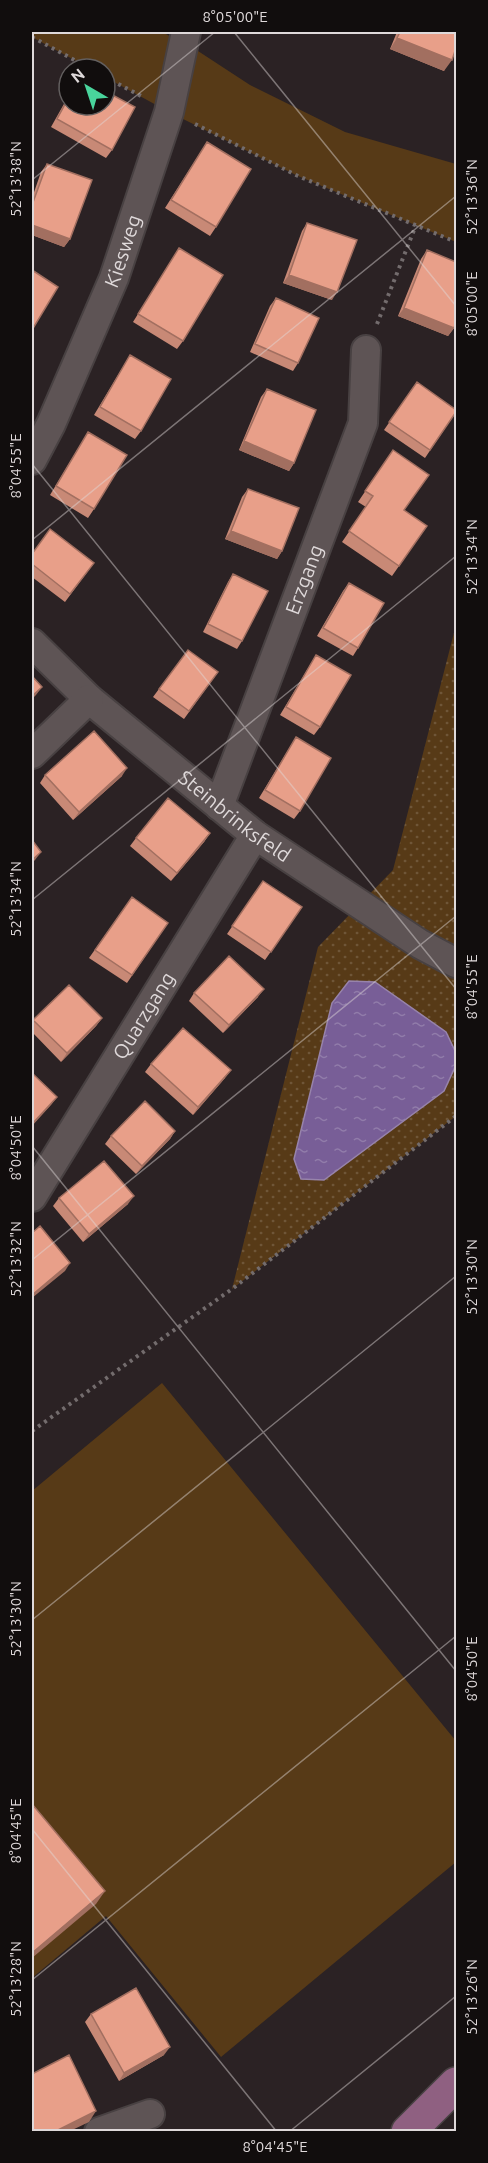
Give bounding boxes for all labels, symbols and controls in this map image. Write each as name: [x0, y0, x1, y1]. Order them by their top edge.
text: 8°05'00"E: [202, 8, 268, 25]
north arrow: [57, 57, 117, 117]
text: N: [67, 65, 88, 86]
text: 52°13'38"N: [7, 141, 24, 217]
text: 52°13'36"N: [463, 159, 480, 235]
street label: Kiesweg: [99, 212, 145, 291]
text: 8°05'00"E: [463, 271, 480, 337]
text: 8°04'55"E: [7, 433, 24, 499]
text: 52°13'34"N: [463, 519, 480, 595]
street label: Erzgang: [280, 541, 327, 617]
street label: Steinbrinksfeld: [174, 765, 295, 866]
text: 52°13'34"N: [7, 861, 24, 937]
text: 8°04'55"E: [463, 954, 480, 1020]
street label: Quarzgang: [108, 967, 179, 1063]
text: 8°04'50"E: [7, 1115, 24, 1181]
text: 52°13'32"N: [7, 1221, 24, 1297]
text: 52°13'30"N: [463, 1239, 480, 1315]
text: 52°13'30"N: [7, 1581, 24, 1657]
text: 8°04'50"E: [463, 1636, 480, 1702]
text: 8°04'45"E: [7, 1798, 24, 1864]
text: 52°13'28"N: [7, 1941, 24, 2017]
text: 52°13'26"N: [463, 1959, 480, 2035]
text: 8°04'45"E: [242, 2138, 308, 2155]

